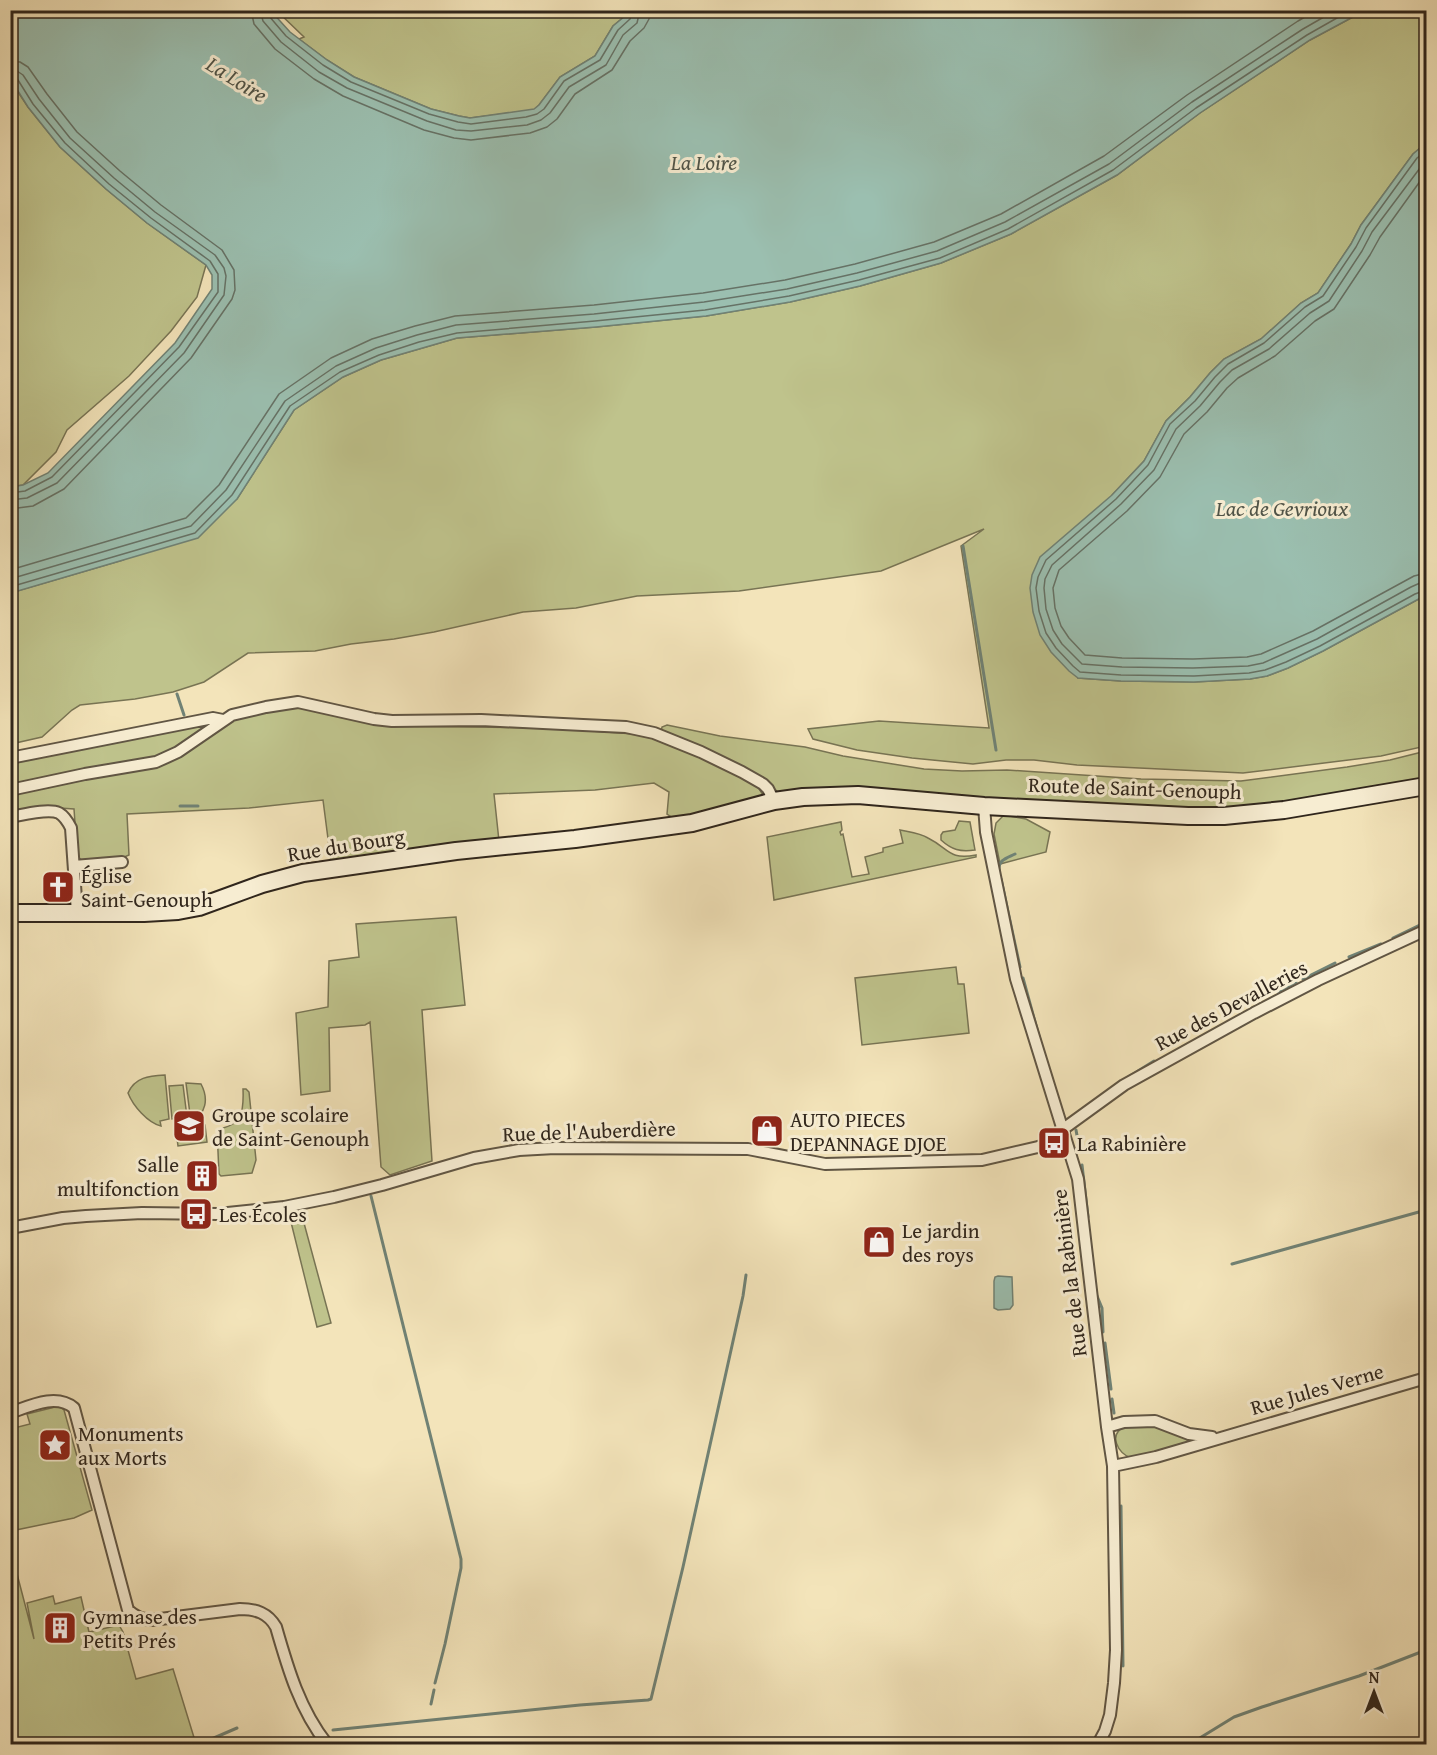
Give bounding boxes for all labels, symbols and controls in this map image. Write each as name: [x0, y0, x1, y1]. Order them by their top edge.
water label: La Loire: [200, 47, 274, 110]
water label: La Loire: [670, 146, 737, 178]
water label: Lac de Gevrioux: [1215, 492, 1348, 524]
street label: Route de Saint-Genouph: [1028, 769, 1242, 807]
street label: Rue du Bourg: [285, 820, 407, 870]
place label: Église Saint-Genouph: [81, 860, 213, 915]
church icon: Église Saint-Genouph: [40, 869, 76, 905]
street label: Rue des Devalleries: [1149, 952, 1313, 1058]
place label: Groupe scolaire de Saint-Genouph: [212, 1099, 370, 1154]
place label: AUTO PIECES DEPANNAGE DJOE: [790, 1104, 947, 1159]
school or university icon: Groupe scolaire de Saint-Genouph: [171, 1108, 207, 1144]
street label: Rue de l'Auberdière: [502, 1112, 676, 1150]
shop icon: AUTO PIECES DEPANNAGE DJOE: [749, 1113, 785, 1149]
bus stop icon: La Rabinière: [1036, 1125, 1072, 1161]
place label: La Rabinière: [1077, 1128, 1186, 1159]
place label: Salle multifonction: [57, 1149, 179, 1204]
building icon: Salle multifonction: [184, 1158, 220, 1194]
street label: Rue de la Rabinière: [1043, 1187, 1095, 1359]
bus stop icon: Les Écoles: [178, 1196, 214, 1232]
place label: Les Écoles: [219, 1199, 307, 1230]
place label: Le jardin des roys: [902, 1215, 980, 1270]
shop icon: Le jardin des roys: [861, 1224, 897, 1260]
street label: Rue Jules Verne: [1247, 1355, 1387, 1423]
place label: Monuments aux Morts: [78, 1418, 184, 1473]
place icon: Monuments aux Morts: [37, 1427, 73, 1463]
place label: Gymnase des Petits Prés: [83, 1601, 197, 1656]
building icon: Gymnase des Petits Prés: [42, 1610, 78, 1646]
north arrow: [1344, 1662, 1404, 1722]
text: N: [1369, 1665, 1380, 1689]

